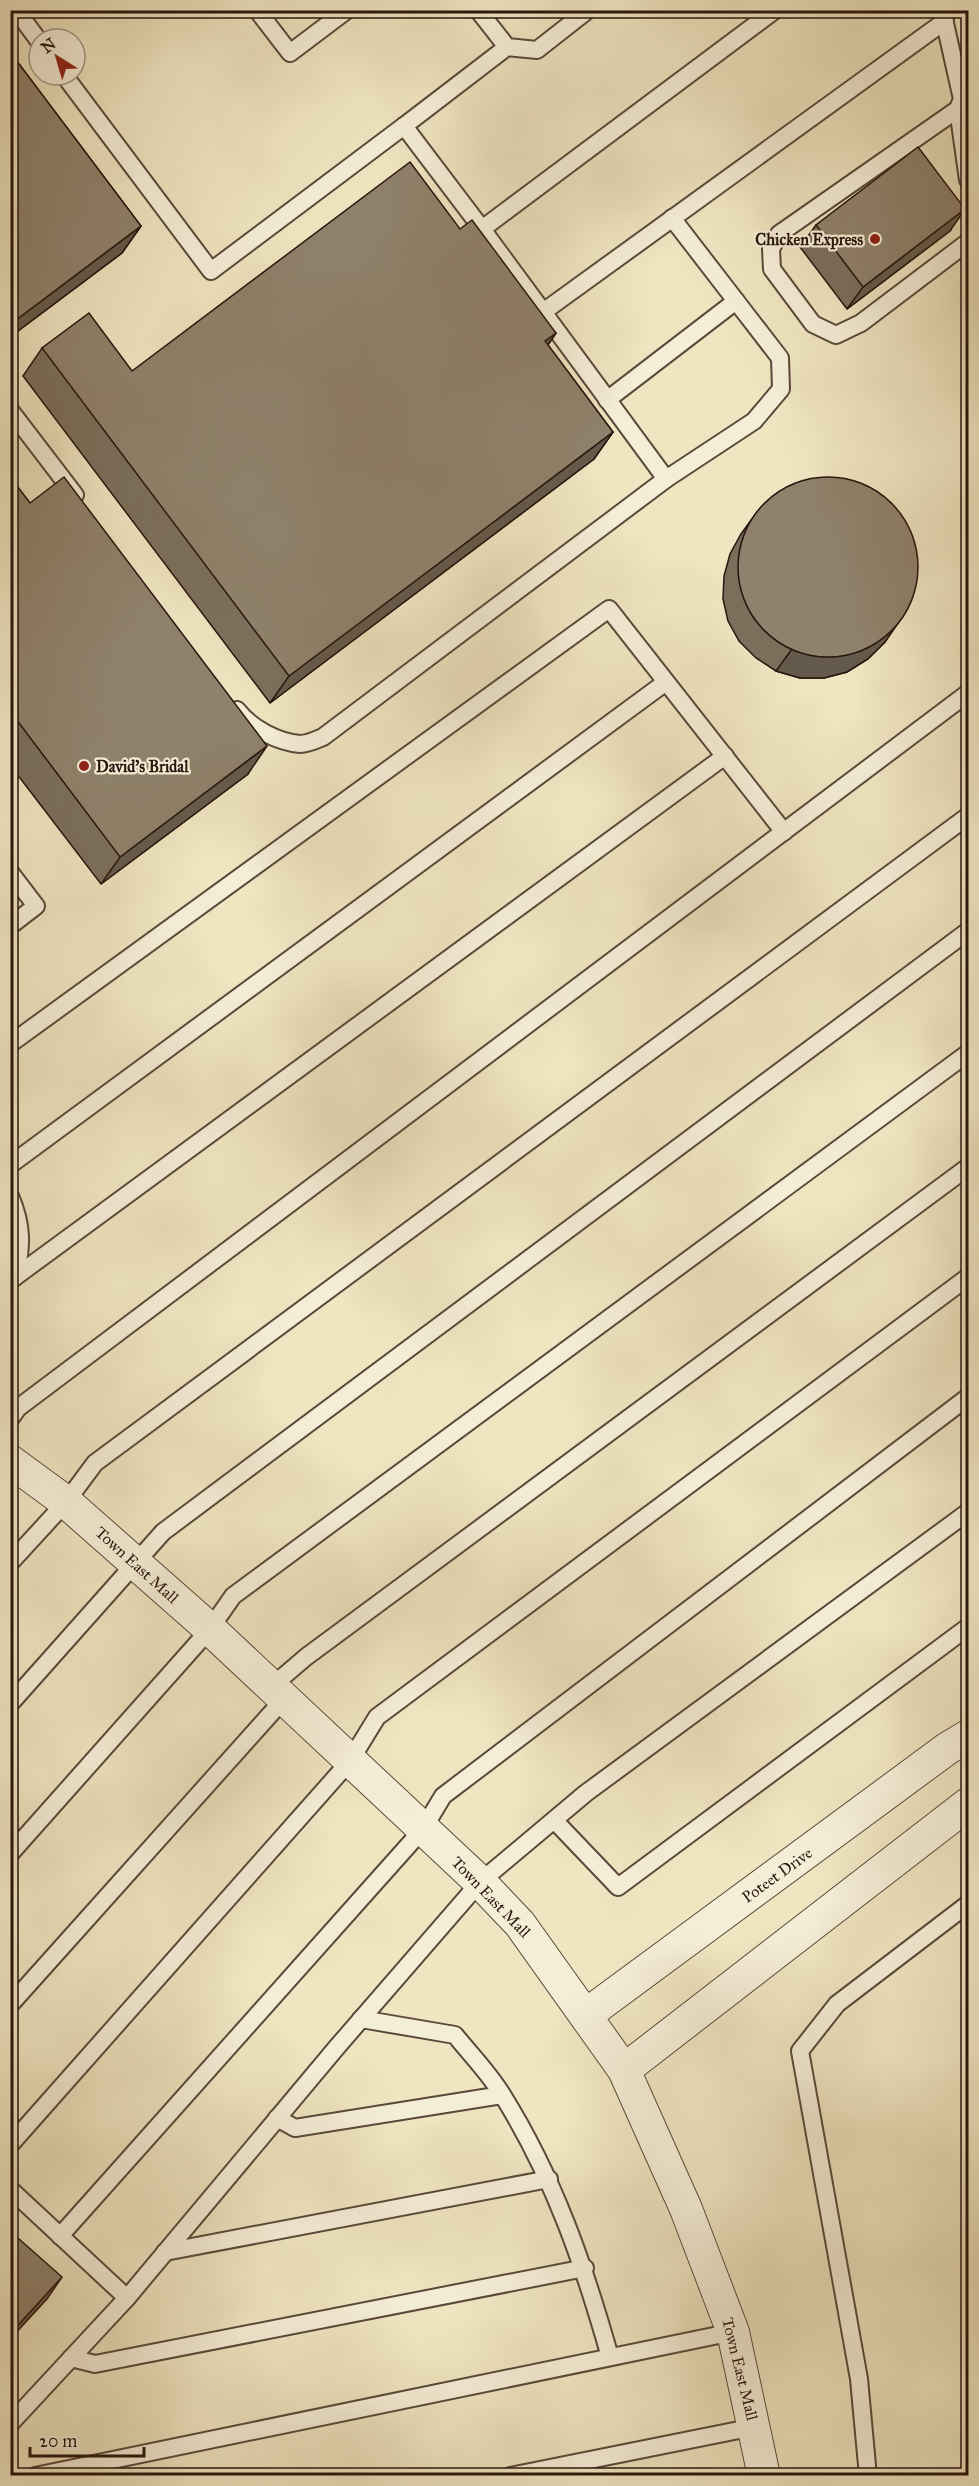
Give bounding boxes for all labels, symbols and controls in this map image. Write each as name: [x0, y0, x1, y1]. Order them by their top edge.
north arrow: [27, 27, 87, 87]
text: N: [37, 33, 60, 57]
place label: Chicken Express: [755, 230, 863, 250]
marker: Chicken Express: [868, 232, 882, 246]
place label: David's Bridal: [96, 757, 189, 776]
marker: David's Bridal: [77, 759, 91, 773]
street label: Town East Mall: [91, 1523, 183, 1608]
street label: Poteet Drive: [738, 1843, 816, 1907]
street label: Town East Mall: [448, 1852, 535, 1942]
street label: Town East Mall: [718, 2316, 762, 2423]
scale bar: [30, 2420, 144, 2458]
text: 20 m: [39, 2430, 77, 2452]

